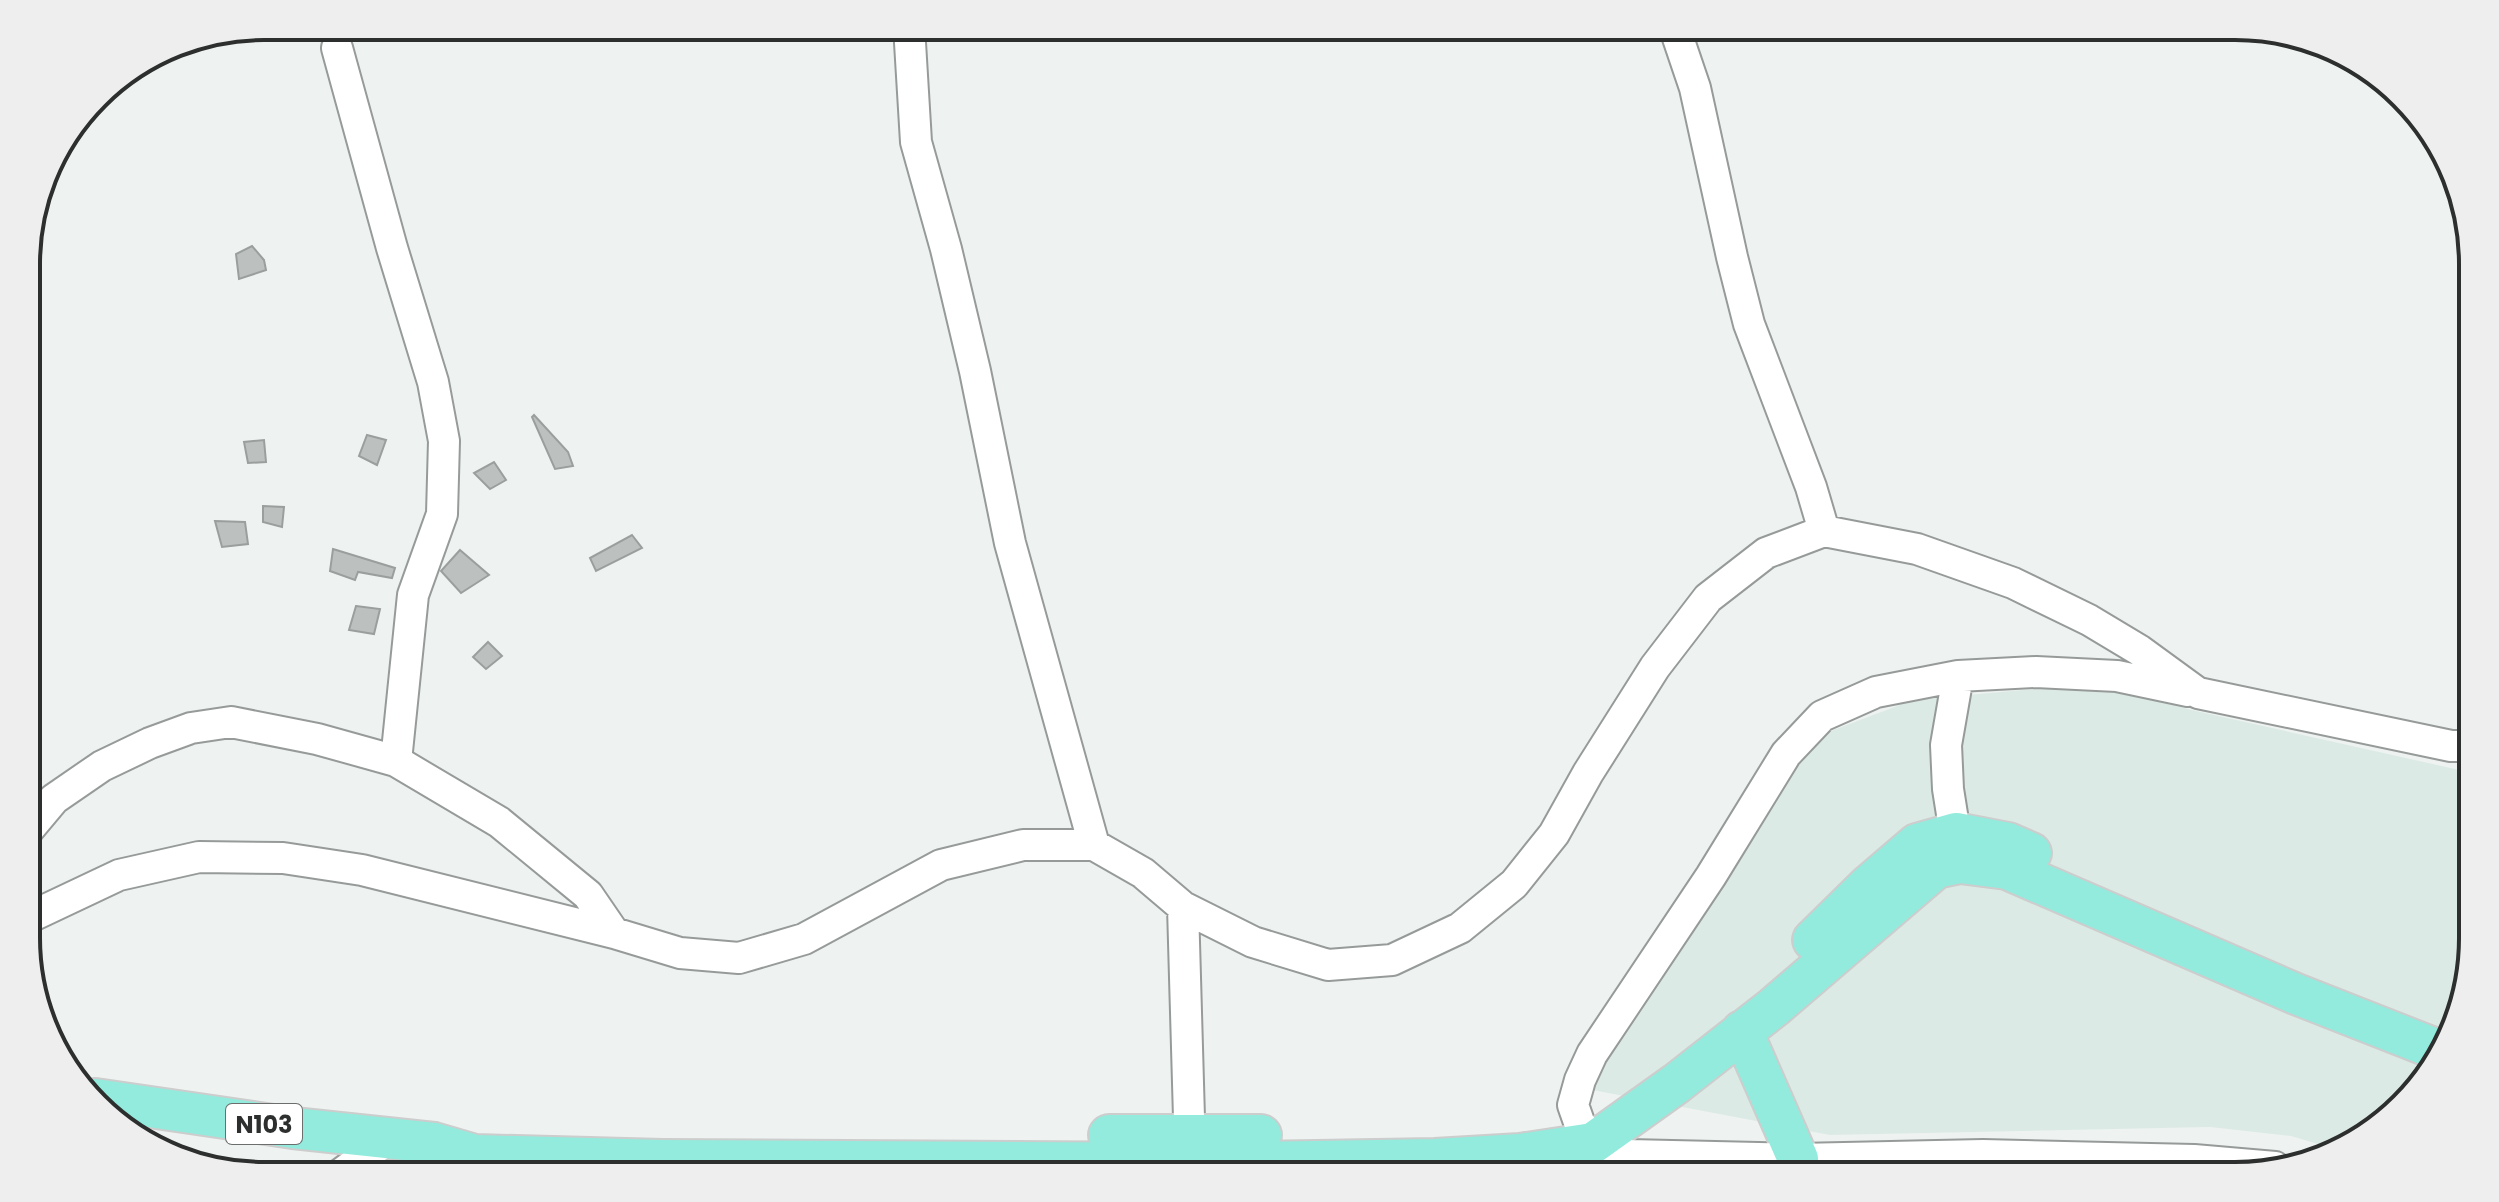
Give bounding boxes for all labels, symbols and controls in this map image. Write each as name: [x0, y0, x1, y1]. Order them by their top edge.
road number: N103: [226, 1104, 302, 1144]

